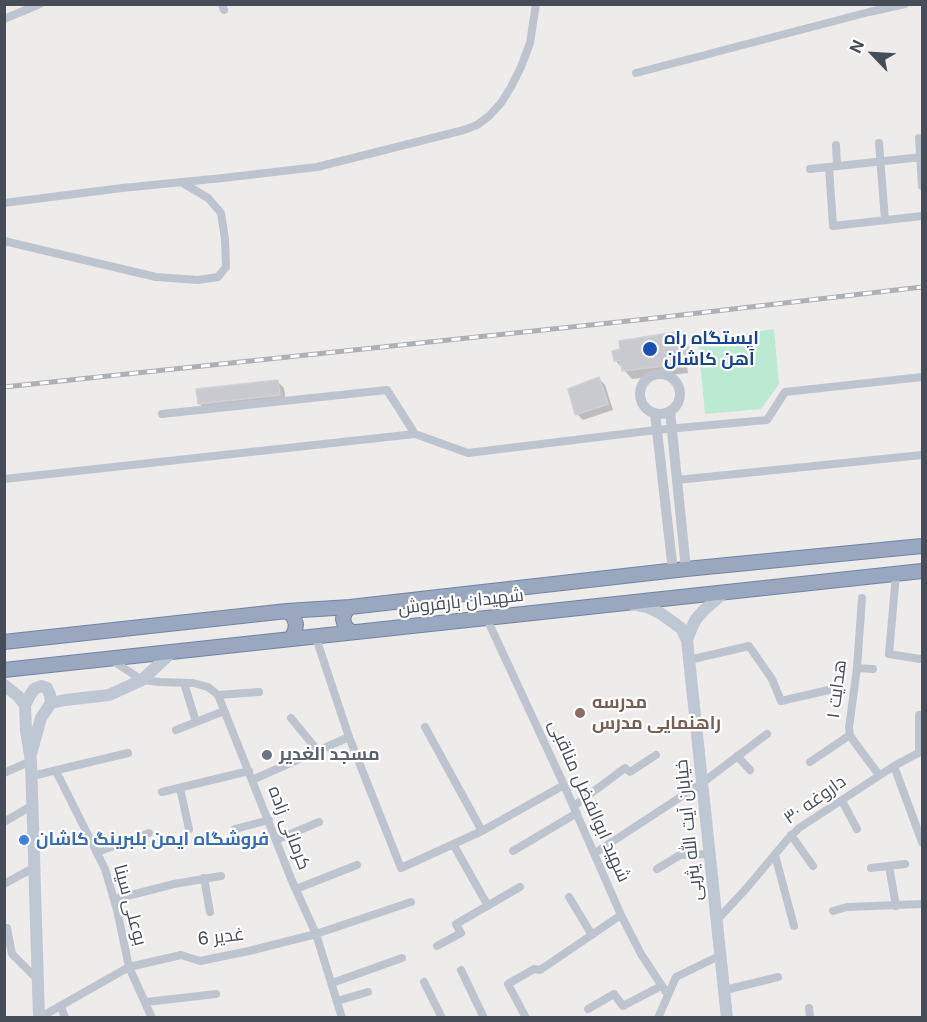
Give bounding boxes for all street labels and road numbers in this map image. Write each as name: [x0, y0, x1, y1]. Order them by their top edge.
street label: شهیدان بارفروش: [397, 585, 525, 619]
street label: هدایت ۱: [823, 658, 851, 720]
street label: شهید ابوالفضل مناقبی: [543, 716, 635, 886]
street label: خیابان آیت الله یثربی: [671, 758, 707, 902]
street label: داروغه ۳۰: [780, 771, 850, 829]
street label: کرمانی زاده: [263, 783, 315, 873]
street label: بوعلی سینا: [109, 862, 151, 948]
street label: غدیر 6: [196, 923, 246, 951]

